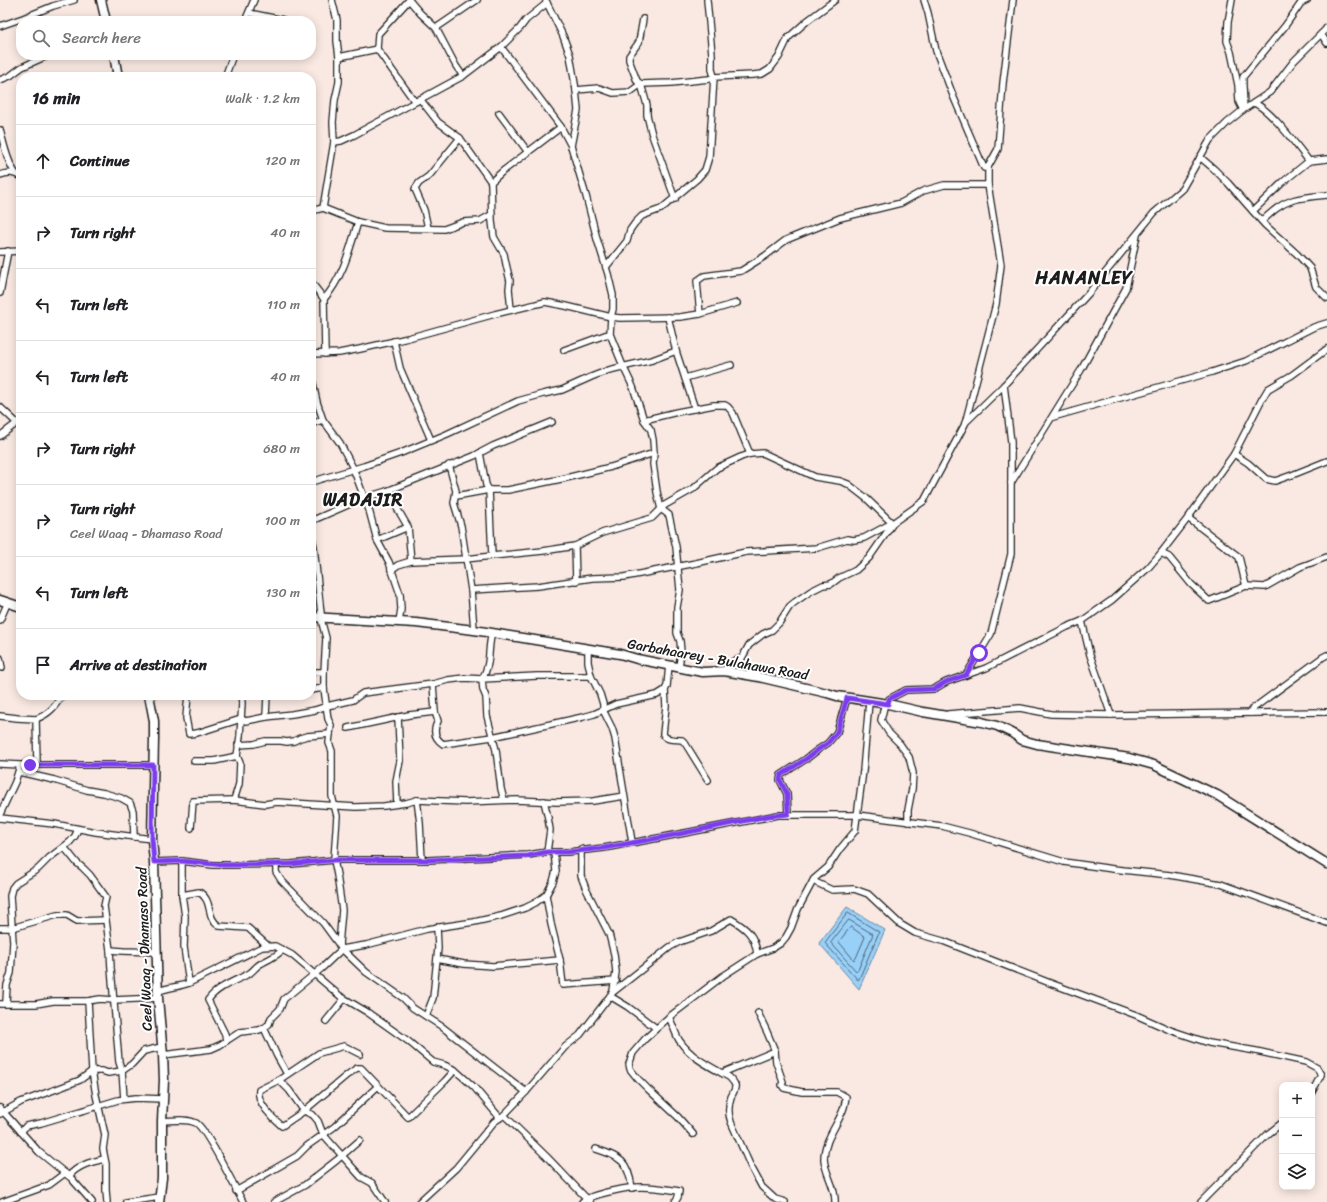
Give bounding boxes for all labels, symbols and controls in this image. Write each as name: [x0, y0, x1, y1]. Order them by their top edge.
search box: [16, 16, 316, 60]
text: Search here: [62, 25, 141, 51]
icon: search: [30, 27, 52, 49]
text: 16 min: [32, 83, 80, 113]
text: Walk · 1.2 km: [225, 87, 300, 110]
text: Continue: [70, 148, 130, 174]
text: 120 m: [265, 149, 300, 172]
icon: ahead: [32, 150, 54, 172]
text: Turn right: [70, 220, 135, 246]
text: 40 m: [270, 221, 300, 244]
icon: right: [32, 222, 54, 244]
district label: HANANLEY: [1034, 262, 1134, 294]
text: Turn left: [70, 292, 128, 318]
text: 110 m: [267, 293, 300, 316]
icon: left: [32, 294, 54, 316]
text: Turn left: [70, 364, 128, 390]
text: 40 m: [270, 365, 300, 388]
icon: left: [32, 366, 54, 388]
text: Turn right: [70, 436, 135, 462]
text: 680 m: [263, 437, 300, 460]
icon: right: [32, 438, 54, 460]
district label: WADAJIR: [323, 484, 403, 516]
text: Turn right: [70, 496, 135, 522]
text: 100 m: [265, 509, 300, 532]
icon: right: [32, 510, 54, 532]
text: Ceel Waaq - Dhamaso Road: [70, 522, 222, 545]
text: Turn left: [70, 580, 128, 606]
text: 130 m: [266, 581, 300, 604]
icon: left: [32, 582, 54, 604]
street label: Garbahaarey - Bulahawa Road: [625, 631, 812, 688]
route start: [970, 644, 988, 662]
text: Arrive at destination: [70, 652, 207, 678]
icon: arrive: [32, 654, 54, 676]
route end: [21, 756, 39, 774]
street label: Ceel Waaq - Dhamaso Road: [129, 865, 160, 1031]
map controls: [1279, 1082, 1315, 1190]
button: +: [1279, 1082, 1315, 1118]
button: −: [1279, 1118, 1315, 1154]
button: layers: [1279, 1154, 1315, 1190]

